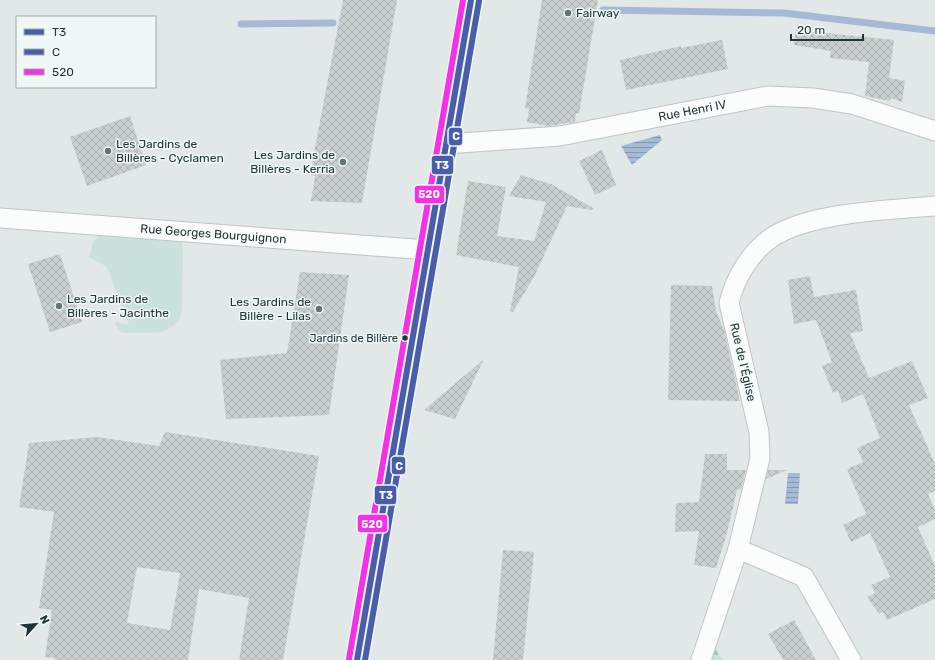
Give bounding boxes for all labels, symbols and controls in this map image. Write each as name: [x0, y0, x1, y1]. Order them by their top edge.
place label: Fairway: [576, 6, 620, 20]
marker: Fairway: [563, 8, 573, 18]
legend: [16, 16, 156, 88]
scale bar: [791, 16, 863, 42]
text: 20 m: [797, 23, 825, 37]
text: T3: [52, 25, 66, 39]
text: C: [52, 45, 60, 59]
text: 520: [52, 65, 74, 79]
street label: Rue Henri IV: [657, 97, 728, 124]
line badge: C: [448, 127, 463, 146]
text: C: [452, 130, 460, 143]
place label: Les Jardins de Billères - Cyclamen: [116, 137, 224, 165]
marker: Les Jardins de Billères - Cyclamen: [103, 146, 113, 156]
place label: Les Jardins de Billères - Kerria: [250, 148, 335, 176]
line badge: T3: [431, 155, 454, 175]
marker: Les Jardins de Billères - Kerria: [338, 157, 348, 167]
text: T3: [435, 159, 449, 172]
line badge: 520: [414, 185, 445, 204]
text: 520: [418, 188, 440, 201]
street label: Rue Georges Bourguignon: [140, 222, 287, 246]
place label: Les Jardins de Billères - Jacinthe: [67, 292, 169, 320]
place label: Les Jardins de Billère - Lilas: [230, 295, 311, 323]
marker: Les Jardins de Billères - Jacinthe: [54, 301, 64, 311]
marker: Les Jardins de Billère - Lilas: [314, 304, 324, 314]
street label: Rue de l'Église: [727, 321, 759, 403]
place label: Jardins de Billère: [310, 332, 398, 345]
marker: Jardins de Billère: [400, 333, 410, 343]
line badge: C: [391, 456, 406, 475]
text: C: [395, 460, 403, 473]
line badge: T3: [374, 485, 397, 505]
text: T3: [379, 489, 393, 502]
line badge: 520: [357, 514, 388, 533]
text: 520: [361, 518, 383, 531]
north arrow: [16, 604, 56, 644]
text: N: [37, 613, 52, 626]

